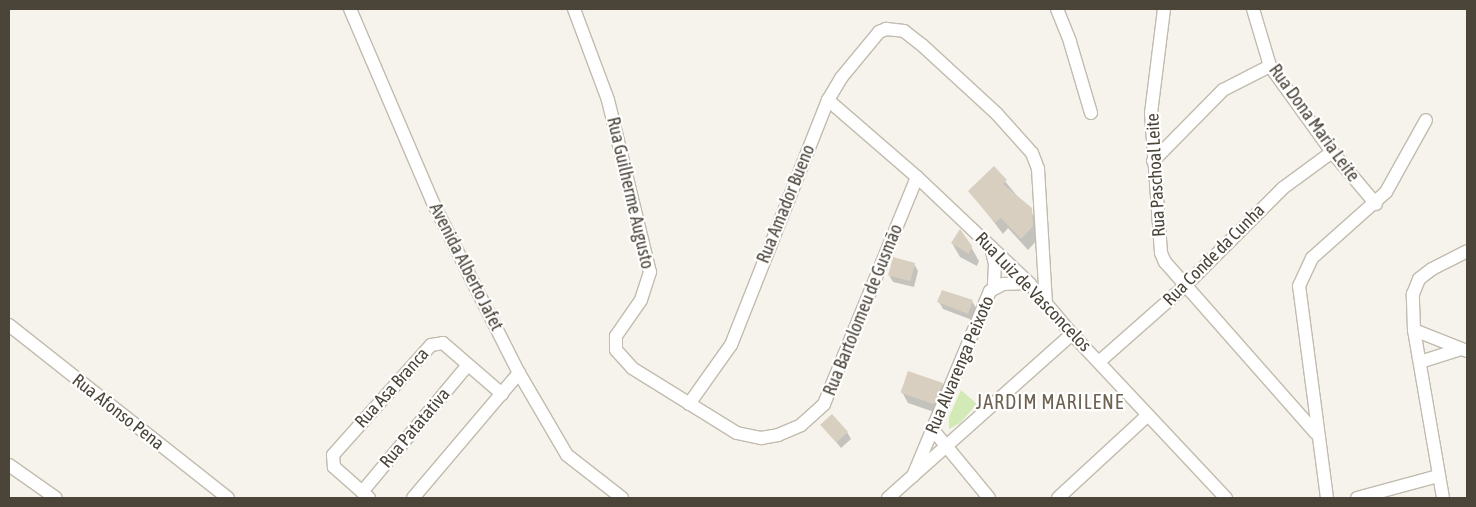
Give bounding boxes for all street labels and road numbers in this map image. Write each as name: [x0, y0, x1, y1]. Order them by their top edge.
street label: Rua Dona Maria Leite: [1264, 60, 1364, 186]
street label: Rua Paschoal Leite: [1142, 113, 1170, 237]
street label: Rua Guilherme Augusto: [602, 115, 658, 271]
street label: Rua Amador Bueno: [752, 142, 820, 266]
street label: Avenida Alberto Jafet: [425, 200, 507, 334]
street label: Rua Conde da Cunha: [1159, 200, 1269, 310]
street label: Rua Bartolomeu de Gusmão: [819, 221, 907, 399]
street label: Rua Luiz de Vasconcelos: [971, 228, 1095, 356]
street label: Rua Alvarenga Peixoto: [921, 293, 999, 437]
street label: Rua Asa Branca: [350, 344, 434, 432]
street label: Rua Afonso Pena: [68, 369, 168, 455]
street label: Rua Patatativa: [375, 384, 455, 472]

